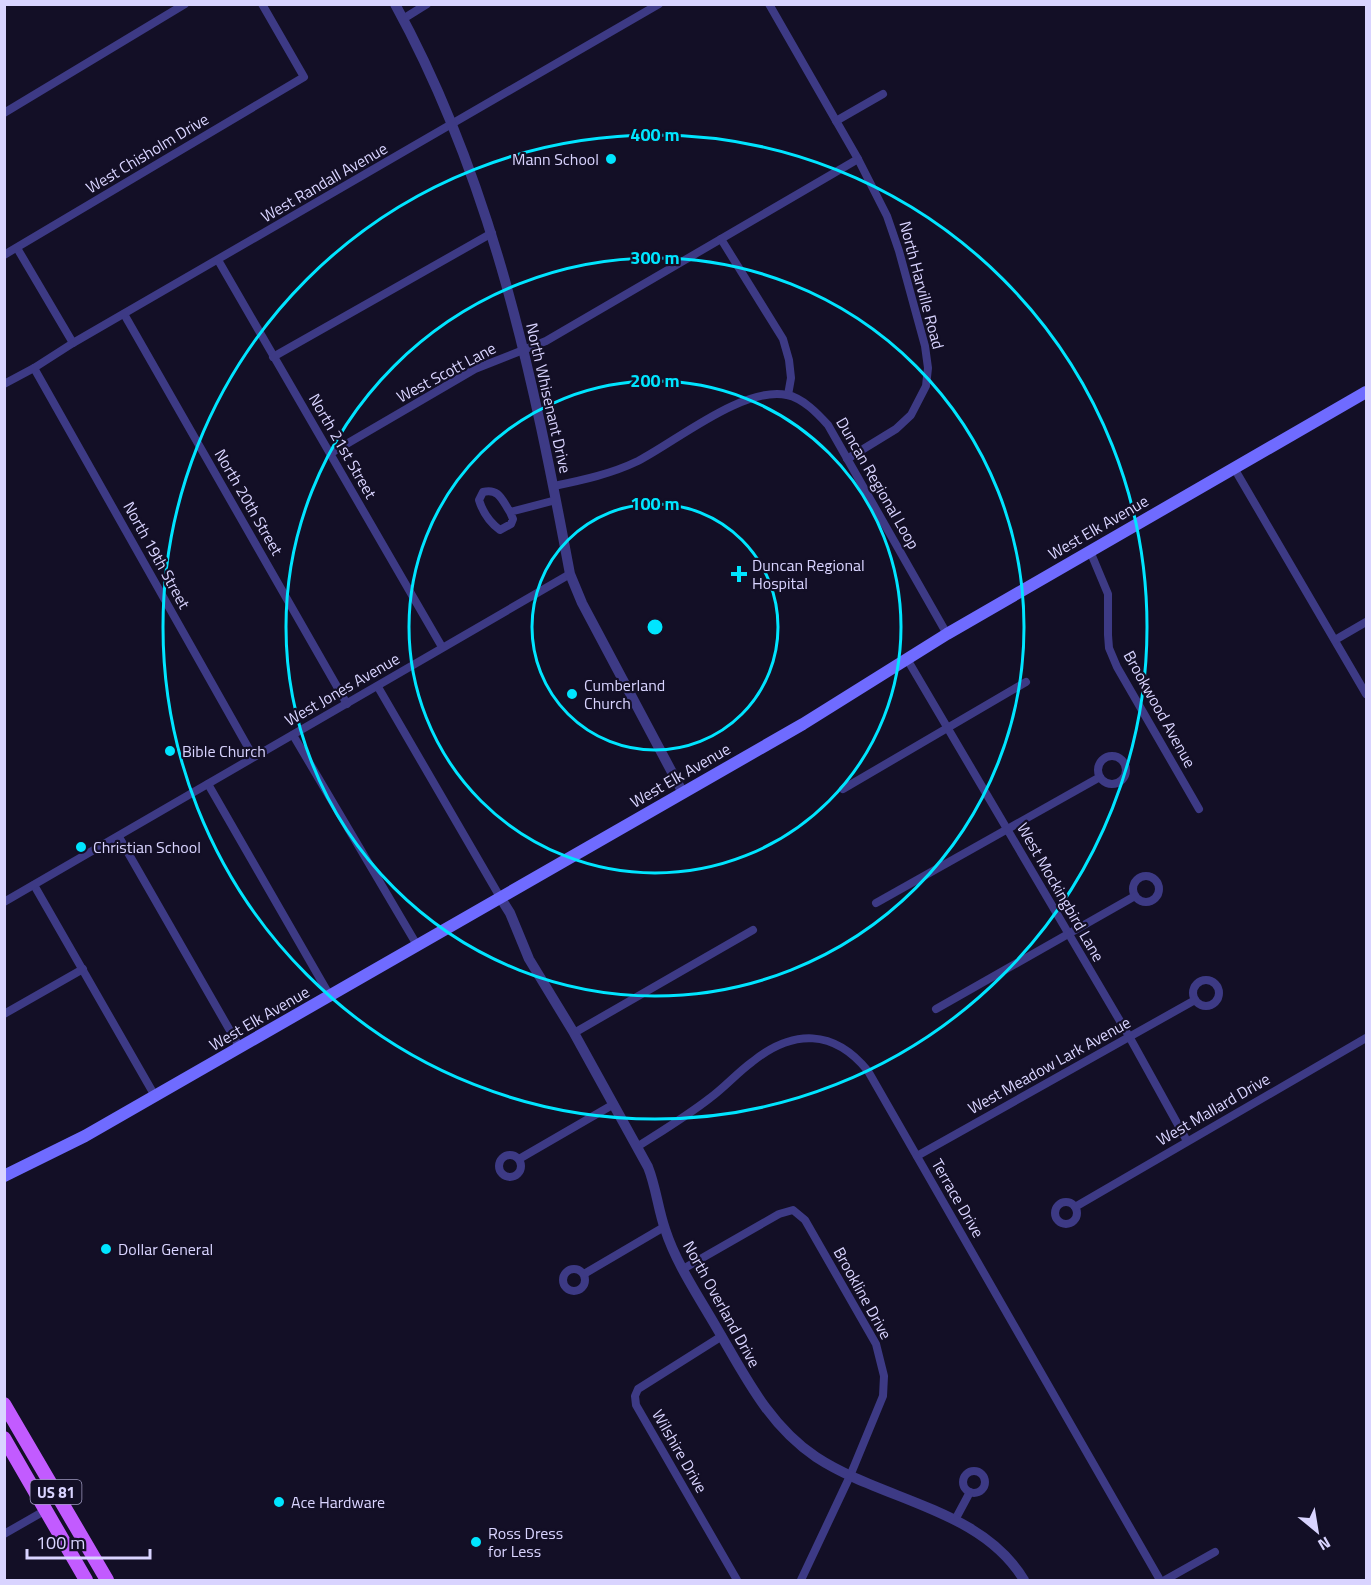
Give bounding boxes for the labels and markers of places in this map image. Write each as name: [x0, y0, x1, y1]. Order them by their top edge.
place label: Mann School: [512, 147, 599, 171]
marker: Mann School: [604, 152, 618, 166]
place label: Duncan Regional Hospital: [752, 553, 865, 595]
marker: Duncan Regional Hospital: [730, 565, 748, 583]
centre of rings: [645, 617, 665, 637]
place label: Cumberland Church: [584, 673, 665, 715]
marker: Cumberland Church: [565, 687, 579, 701]
place label: Bible Church: [182, 739, 266, 763]
marker: Bible Church: [163, 744, 177, 758]
place label: Christian School: [93, 835, 201, 859]
marker: Christian School: [74, 840, 88, 854]
place label: Dollar General: [118, 1237, 213, 1261]
marker: Dollar General: [99, 1242, 113, 1256]
place label: Ace Hardware: [291, 1490, 385, 1514]
marker: Ace Hardware: [272, 1495, 286, 1509]
place label: Ross Dress for Less: [488, 1521, 563, 1563]
marker: Ross Dress for Less: [469, 1535, 483, 1549]

